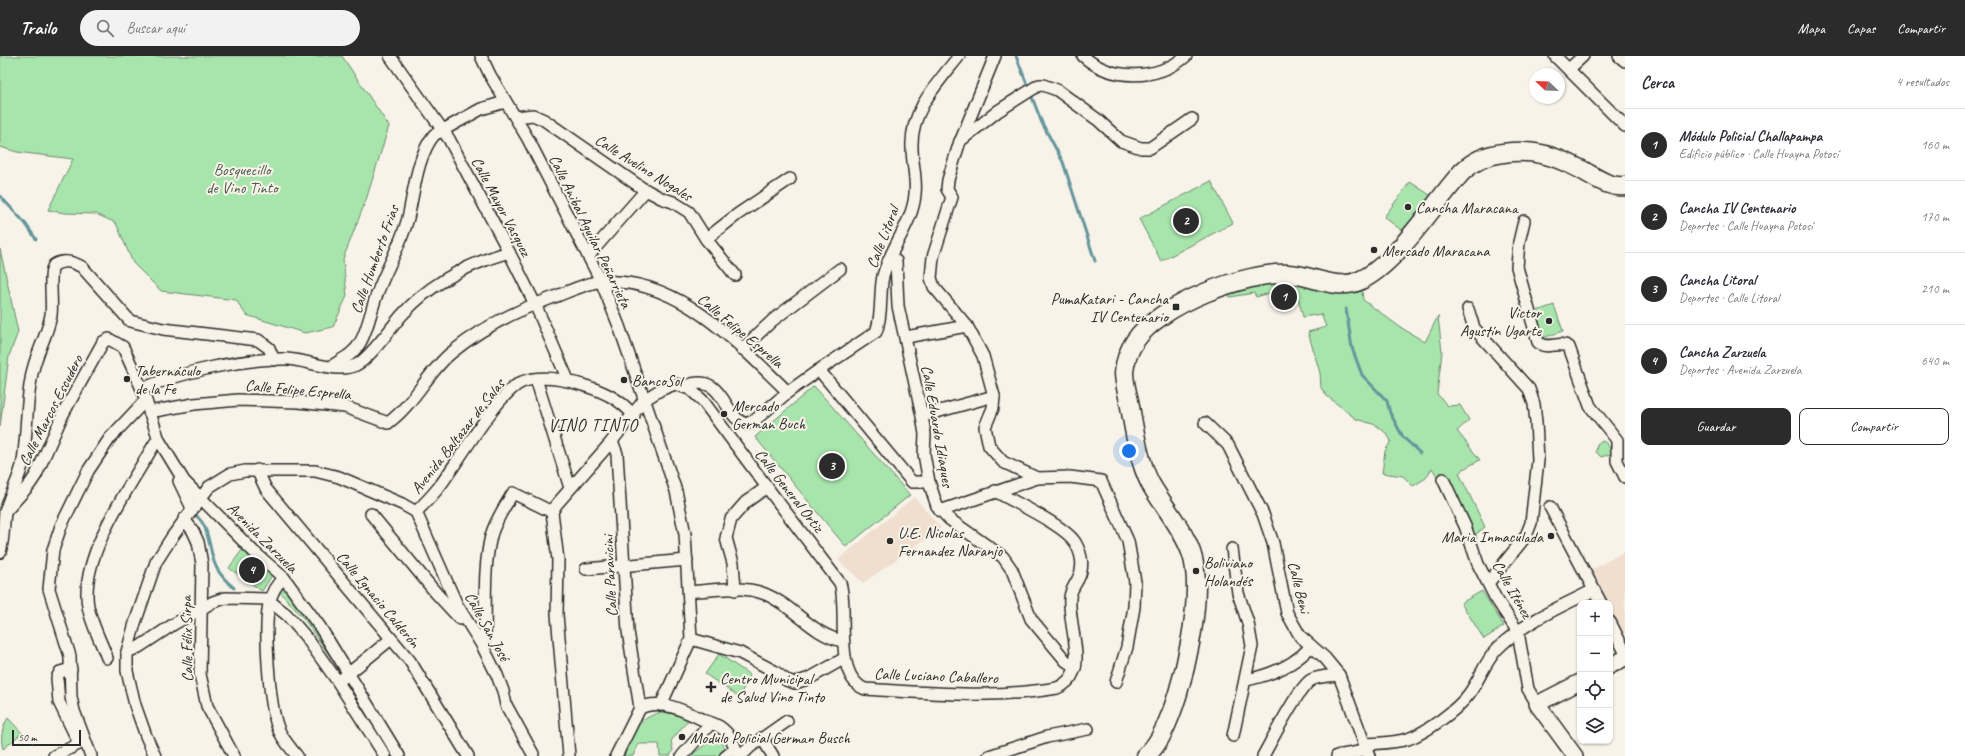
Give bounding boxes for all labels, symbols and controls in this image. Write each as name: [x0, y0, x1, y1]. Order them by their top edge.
search box: [80, 10, 360, 46]
text: Trailo: [20, 16, 56, 40]
icon: search: [94, 17, 116, 39]
text: Buscar aquí: [126, 19, 185, 38]
text: Mapa: [1798, 20, 1825, 37]
text: Capas: [1847, 20, 1875, 37]
text: Compartir: [1897, 20, 1945, 37]
north arrow: [1529, 68, 1565, 104]
text: Cerca: [1641, 72, 1674, 93]
text: 4 resultados: [1896, 74, 1949, 90]
text: Módulo Policial Challapampa: [1679, 127, 1822, 146]
street label: Calle Avelino Nogales: [591, 130, 697, 207]
text: 1: [1651, 137, 1657, 153]
text: 160 m: [1921, 137, 1949, 153]
text: Edificio público · Calle Huayna Potosí: [1679, 146, 1838, 162]
street label: Calle Anibal Aguilar Peñarrieta: [544, 151, 636, 312]
street label: Calle Mayor Vasquez: [467, 153, 537, 261]
park label: Bosquecillo de Vino Tinto: [206, 160, 280, 198]
place label: Cancha Maracana: [1416, 198, 1519, 218]
text: Cancha IV Centenario: [1679, 199, 1795, 218]
street label: Calle Humberto Frias: [346, 201, 404, 316]
street label: Calle Litoral: [862, 201, 905, 271]
marker: Cancha Maracana: [1403, 202, 1413, 212]
pin: 2: [1173, 206, 1199, 236]
text: 2: [1651, 209, 1657, 225]
text: 170 m: [1921, 209, 1949, 225]
text: Deportes · Calle Huayna Potosí: [1679, 218, 1813, 234]
place label: Mercado Maracana: [1382, 241, 1490, 261]
marker: Mercado Maracana: [1369, 245, 1379, 255]
text: Cancha Litoral: [1679, 271, 1756, 290]
text: 3: [1651, 281, 1657, 297]
text: 210 m: [1921, 281, 1949, 297]
pin: 1: [1271, 282, 1297, 312]
street label: Calle Felipe Esprella: [693, 289, 788, 373]
place label: PumaKatari - Cancha IV Centenario: [1051, 289, 1170, 327]
text: Deportes · Calle Litoral: [1679, 290, 1779, 306]
marker: PumaKatari - Cancha IV Centenario: [1171, 302, 1181, 312]
place label: Victor Agustín Ugarte: [1460, 303, 1543, 341]
marker: Victor Agustín Ugarte: [1544, 316, 1554, 326]
text: Cancha Zarzuela: [1679, 343, 1766, 362]
street label: Calle Marcos Escudero: [14, 350, 88, 469]
text: 4: [1651, 353, 1657, 369]
text: 640 m: [1921, 353, 1949, 369]
place label: Tabernáculo de la Fe: [135, 361, 202, 399]
text: Deportes · Avenida Zarzuela: [1679, 362, 1802, 378]
street label: Calle Eduardo Idiaques: [916, 364, 958, 490]
place label: BancoSol: [632, 371, 685, 391]
marker: Tabernáculo de la Fe: [122, 374, 132, 384]
street label: Avenida Baltazar de Salas: [407, 374, 510, 498]
street label: Calle Felipe Esprella: [244, 375, 352, 405]
marker: BancoSol: [619, 375, 629, 385]
place label: Mercado German Buch: [732, 396, 806, 434]
button: Guardar: [1641, 408, 1791, 445]
button: Compartir: [1799, 408, 1949, 445]
marker: Mercado German Buch: [719, 409, 729, 419]
district label: VINO TINTO: [548, 415, 639, 436]
your location: [1119, 441, 1139, 461]
street label: Calle General Ortiz: [750, 445, 829, 538]
pin: 3: [819, 451, 845, 481]
street label: Avenida Zarzuela: [223, 498, 303, 578]
place label: U.E. Nicolas Fernandez Naranjo: [898, 523, 1003, 561]
place label: Maria Inmaculada: [1442, 527, 1544, 547]
marker: Maria Inmaculada: [1546, 531, 1556, 541]
street label: Calle Paravicini: [598, 533, 622, 617]
marker: U.E. Nicolas Fernandez Naranjo: [885, 536, 895, 546]
street label: Calle Ignacio Calderón: [332, 547, 425, 653]
place label: Boliviano Holandés: [1204, 553, 1254, 591]
pin: 4: [239, 555, 265, 585]
street label: Calle Iténez: [1488, 557, 1538, 624]
street label: Calle Beni: [1283, 559, 1316, 617]
marker: Boliviano Holandés: [1191, 566, 1201, 576]
street label: Calle San José: [460, 589, 516, 667]
street label: Calle Félix Sirpa: [176, 594, 198, 682]
map controls: [1577, 600, 1613, 744]
button: +: [1577, 600, 1613, 636]
button: −: [1577, 636, 1613, 672]
street label: Calle Luciano Caballero: [874, 664, 1000, 688]
place label: Centro Municipal de Salud Vino Tinto: [720, 669, 826, 707]
button: locate: [1577, 672, 1613, 708]
marker: Centro Municipal de Salud Vino Tinto: [705, 681, 717, 693]
button: layers: [1577, 708, 1613, 744]
scale bar: [12, 728, 81, 747]
place label: Modulo Policial German Busch: [690, 728, 851, 748]
text: 50 m: [18, 730, 37, 744]
marker: Modulo Policial German Busch: [677, 732, 687, 742]

